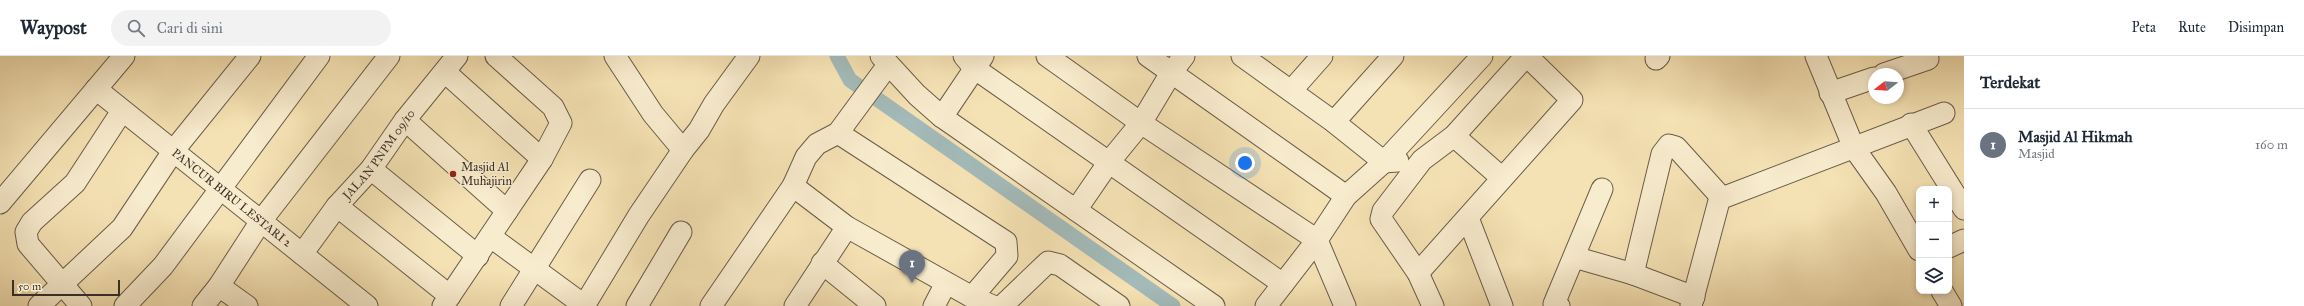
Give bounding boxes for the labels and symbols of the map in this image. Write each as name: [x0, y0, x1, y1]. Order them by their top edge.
north arrow: [1868, 68, 1904, 104]
street label: JALAN PNPM 09/10: [338, 106, 418, 204]
street label: PANCUR BIRU LESTARI 2: [169, 146, 294, 250]
your location: [1235, 153, 1255, 173]
place label: Masjid Al Muhajirin: [461, 160, 512, 188]
marker: Masjid Al Muhajirin: [448, 169, 458, 179]
pin: 1: [899, 250, 925, 283]
scale bar: [12, 278, 120, 297]

